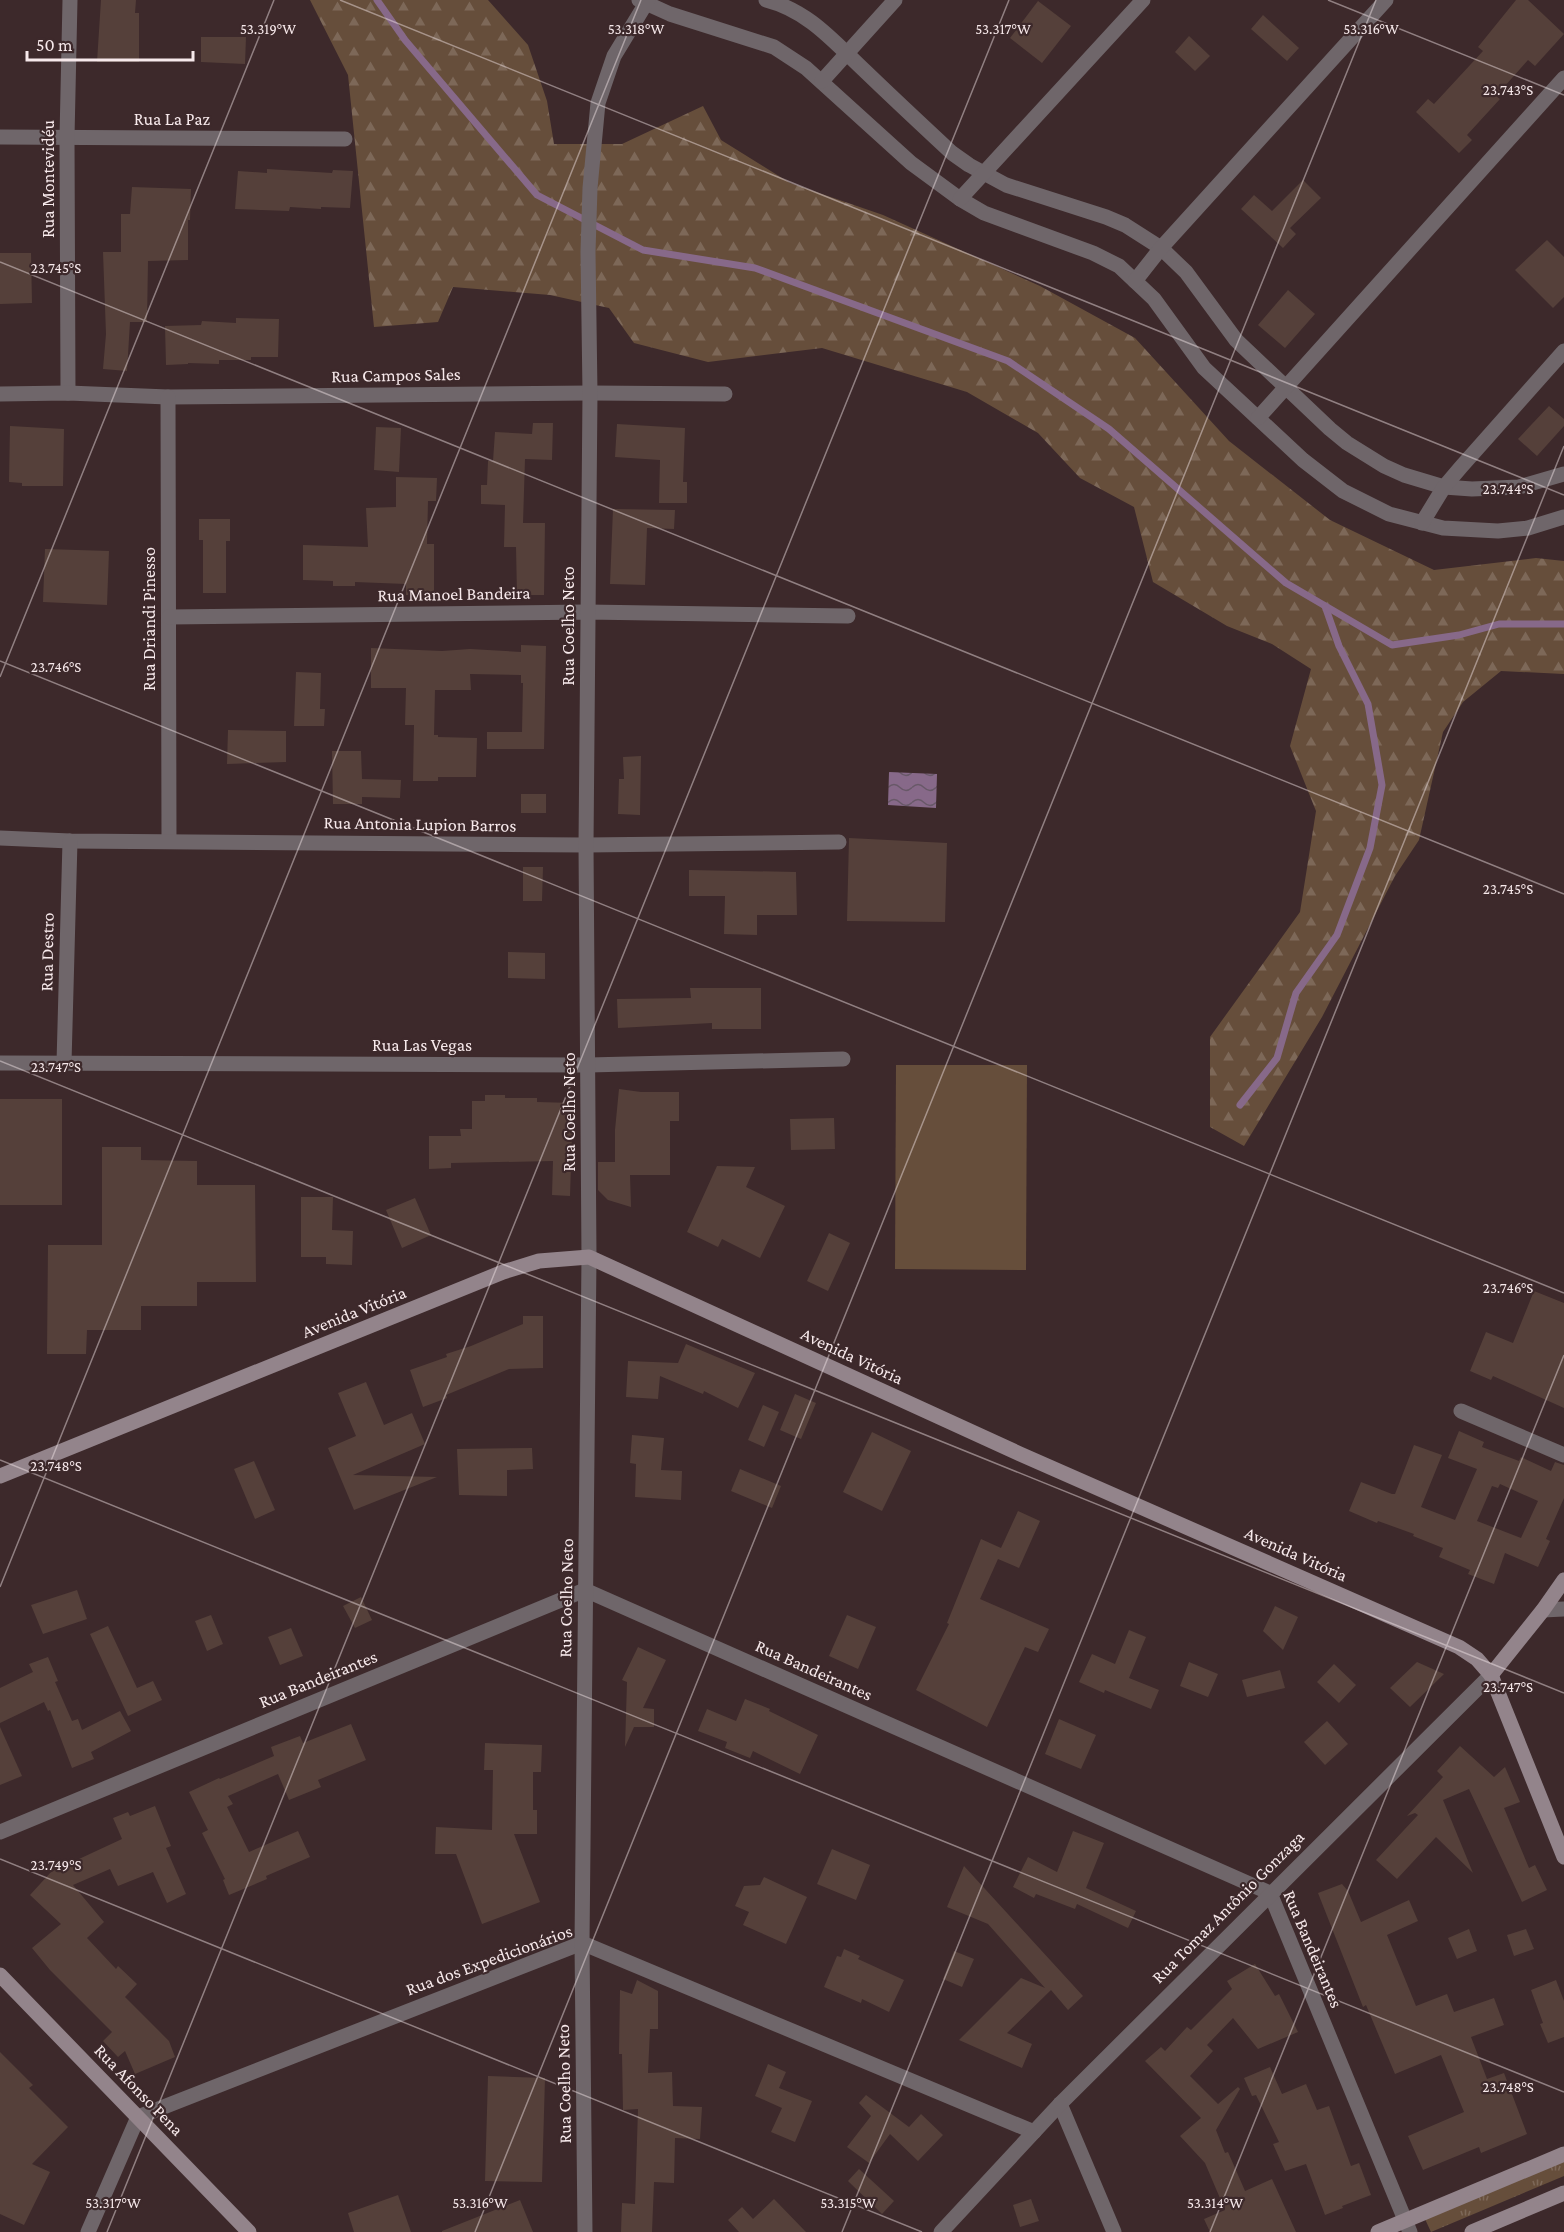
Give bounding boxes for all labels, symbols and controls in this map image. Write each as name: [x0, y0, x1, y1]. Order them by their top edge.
text: 53.319°W: [240, 21, 296, 37]
text: 53.318°W: [608, 21, 664, 37]
text: 53.317°W: [975, 21, 1031, 37]
text: 53.316°W: [1343, 21, 1399, 37]
scale bar: [27, 24, 194, 62]
text: 50 m: [36, 35, 73, 55]
text: 23.743°S: [1483, 82, 1533, 98]
street label: Rua La Paz: [134, 109, 211, 129]
street label: Rua Montevidéu: [38, 119, 58, 238]
text: 23.745°S: [31, 260, 81, 276]
street label: Rua Campos Sales: [331, 364, 461, 386]
text: 23.744°S: [1482, 481, 1534, 497]
street label: Rua Driandi Pinesso: [139, 547, 159, 691]
street label: Rua Coelho Neto: [558, 566, 578, 686]
street label: Rua Manoel Bandeira: [377, 583, 531, 605]
text: 23.746°S: [31, 659, 81, 675]
street label: Rua Antonia Lupion Barros: [323, 812, 517, 836]
text: 23.745°S: [1483, 881, 1533, 897]
street label: Rua Destro: [36, 912, 58, 992]
street label: Rua Las Vegas: [372, 1035, 472, 1055]
street label: Rua Coelho Neto: [559, 1052, 579, 1172]
text: 23.747°S: [31, 1059, 81, 1075]
text: 23.746°S: [1483, 1280, 1533, 1296]
street label: Avenida Vitória: [299, 1282, 409, 1342]
street label: Avenida Vitória: [798, 1324, 906, 1388]
text: 23.748°S: [30, 1458, 82, 1474]
street label: Avenida Vitória: [1242, 1522, 1350, 1586]
street label: Rua Coelho Neto: [555, 1538, 577, 1658]
street label: Rua Bandeirantes: [752, 1635, 876, 1705]
street label: Rua Bandeirantes: [256, 1646, 380, 1712]
text: 23.747°S: [1483, 1679, 1533, 1695]
street label: Rua Tomaz Antônio Gonzaga: [1148, 1827, 1308, 1987]
text: 23.749°S: [31, 1857, 81, 1873]
street label: Rua Bandeirantes: [1279, 1887, 1347, 2011]
street label: Rua dos Expedicionários: [403, 1921, 575, 1999]
street label: Rua Coelho Neto: [553, 2024, 575, 2144]
street label: Rua Afonso Pena: [90, 2040, 188, 2140]
text: 23.748°S: [1482, 2079, 1534, 2095]
text: 53.317°W: [85, 2195, 141, 2211]
text: 53.316°W: [452, 2195, 508, 2211]
text: 53.315°W: [820, 2195, 876, 2211]
text: 53.314°W: [1187, 2195, 1243, 2211]

